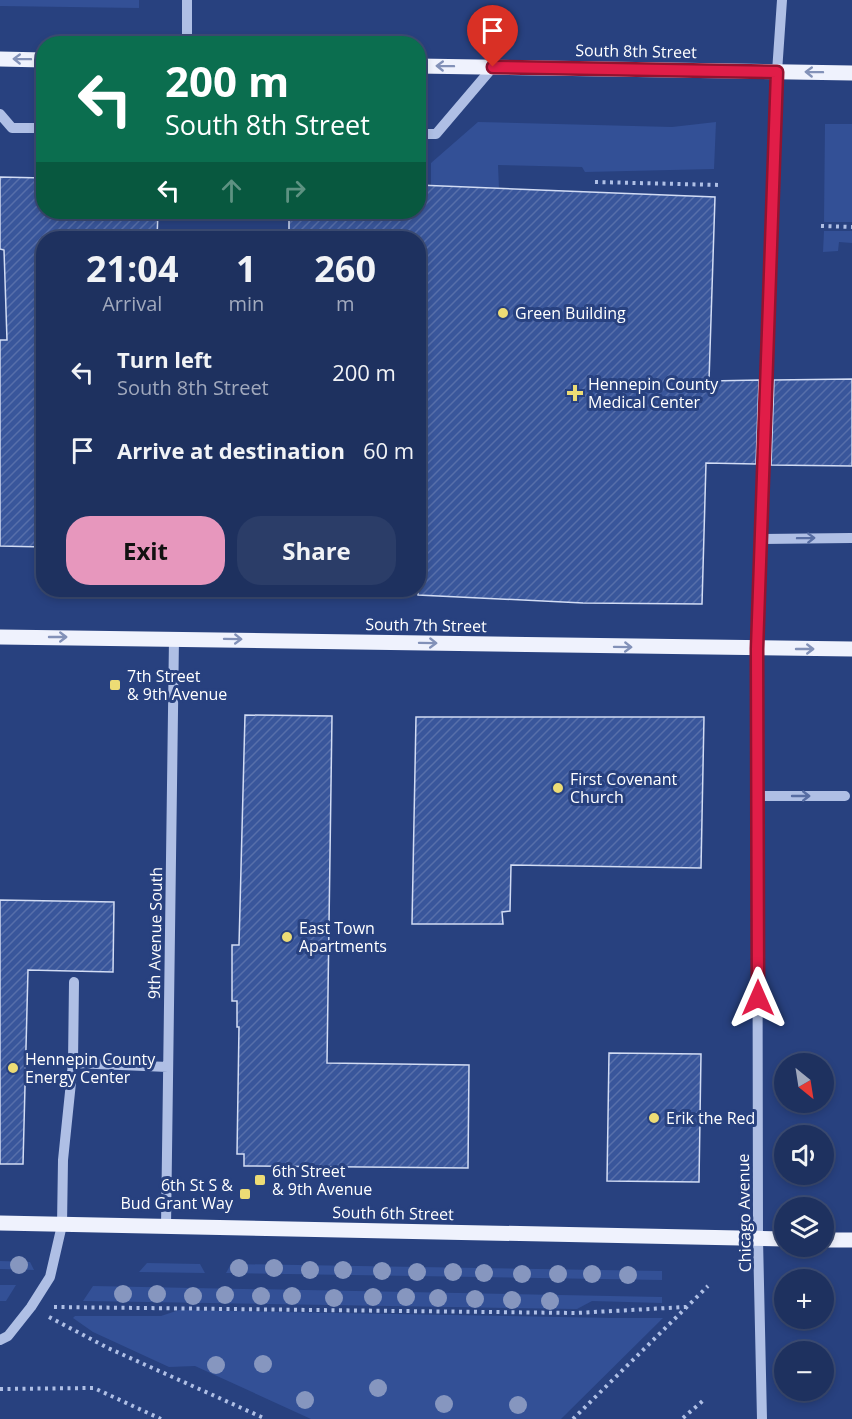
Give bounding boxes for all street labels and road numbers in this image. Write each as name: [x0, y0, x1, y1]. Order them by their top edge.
street label: South 8th Street: [575, 39, 697, 63]
street label: South 7th Street: [365, 613, 487, 637]
street label: 9th Avenue South: [143, 867, 167, 999]
street label: Chicago Avenue: [732, 1153, 756, 1273]
street label: South 6th Street: [332, 1201, 454, 1225]

